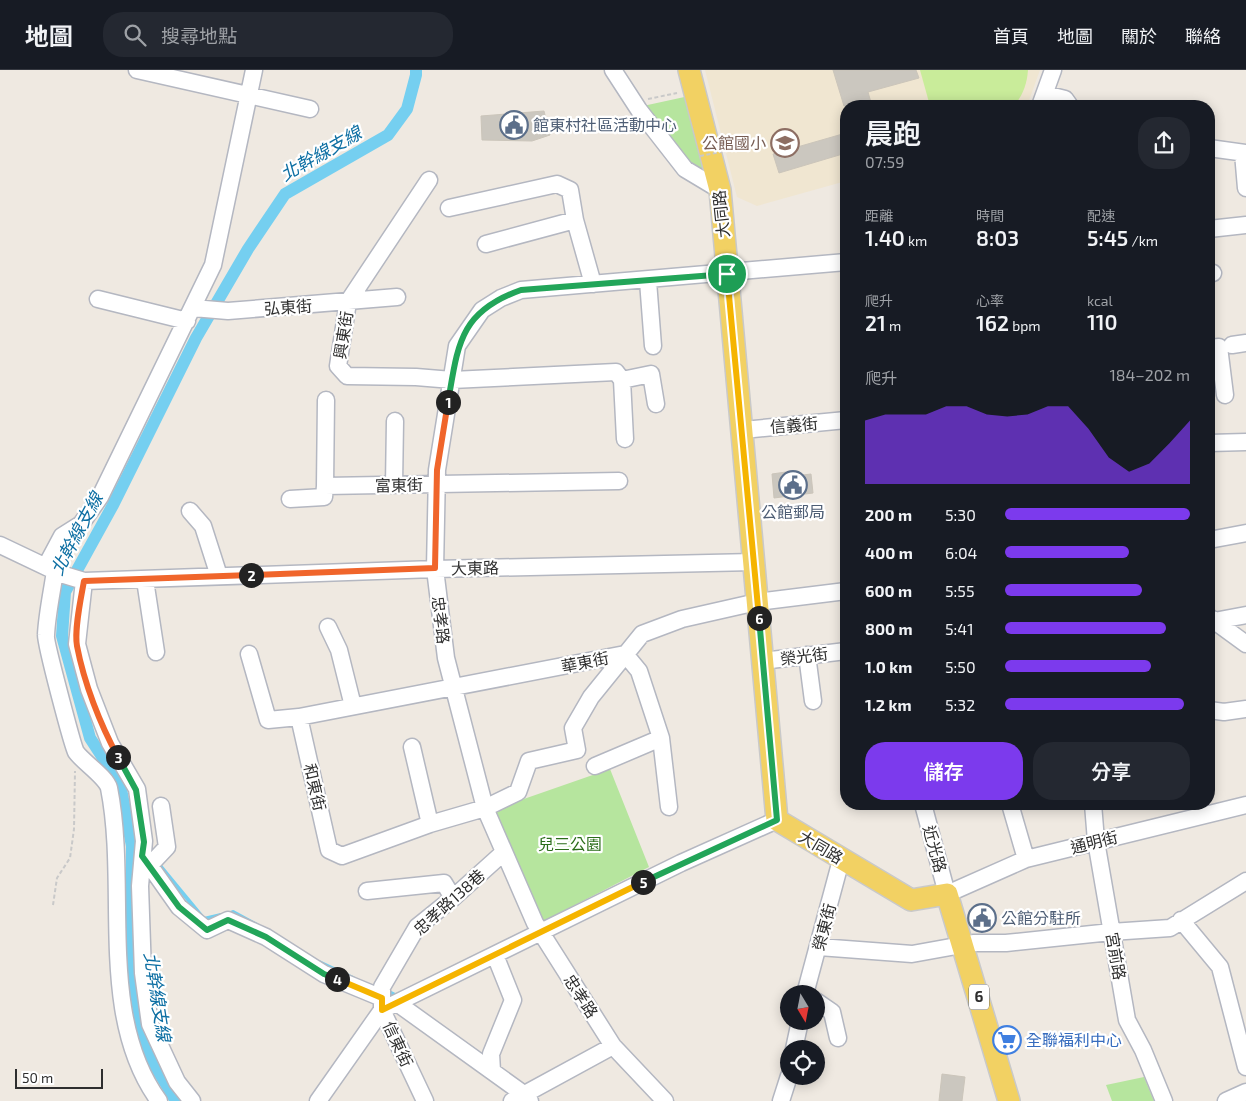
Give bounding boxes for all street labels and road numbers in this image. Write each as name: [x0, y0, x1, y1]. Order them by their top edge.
street label: 大同路: [709, 189, 732, 239]
street label: 弘東街: [263, 295, 313, 318]
street label: 興東街: [329, 310, 356, 360]
street label: 信義街: [769, 413, 819, 436]
street label: 富東街: [375, 475, 423, 494]
street label: 大東路: [451, 558, 499, 577]
street label: 忠孝路: [429, 595, 454, 645]
street label: 榮光街: [779, 643, 829, 668]
street label: 華東街: [560, 648, 610, 675]
street label: 和東街: [301, 761, 330, 812]
street label: 近光路: [920, 823, 951, 875]
street label: 大同路: [796, 826, 847, 867]
street label: 通明街: [1068, 826, 1119, 857]
street label: 忠孝路138巷: [409, 865, 488, 938]
street label: 榮東街: [808, 901, 839, 953]
street label: 宮前路: [1103, 931, 1130, 981]
street label: 忠孝路: [560, 970, 602, 1021]
road number: 6: [969, 984, 989, 1010]
street label: 信東街: [380, 1018, 417, 1070]

